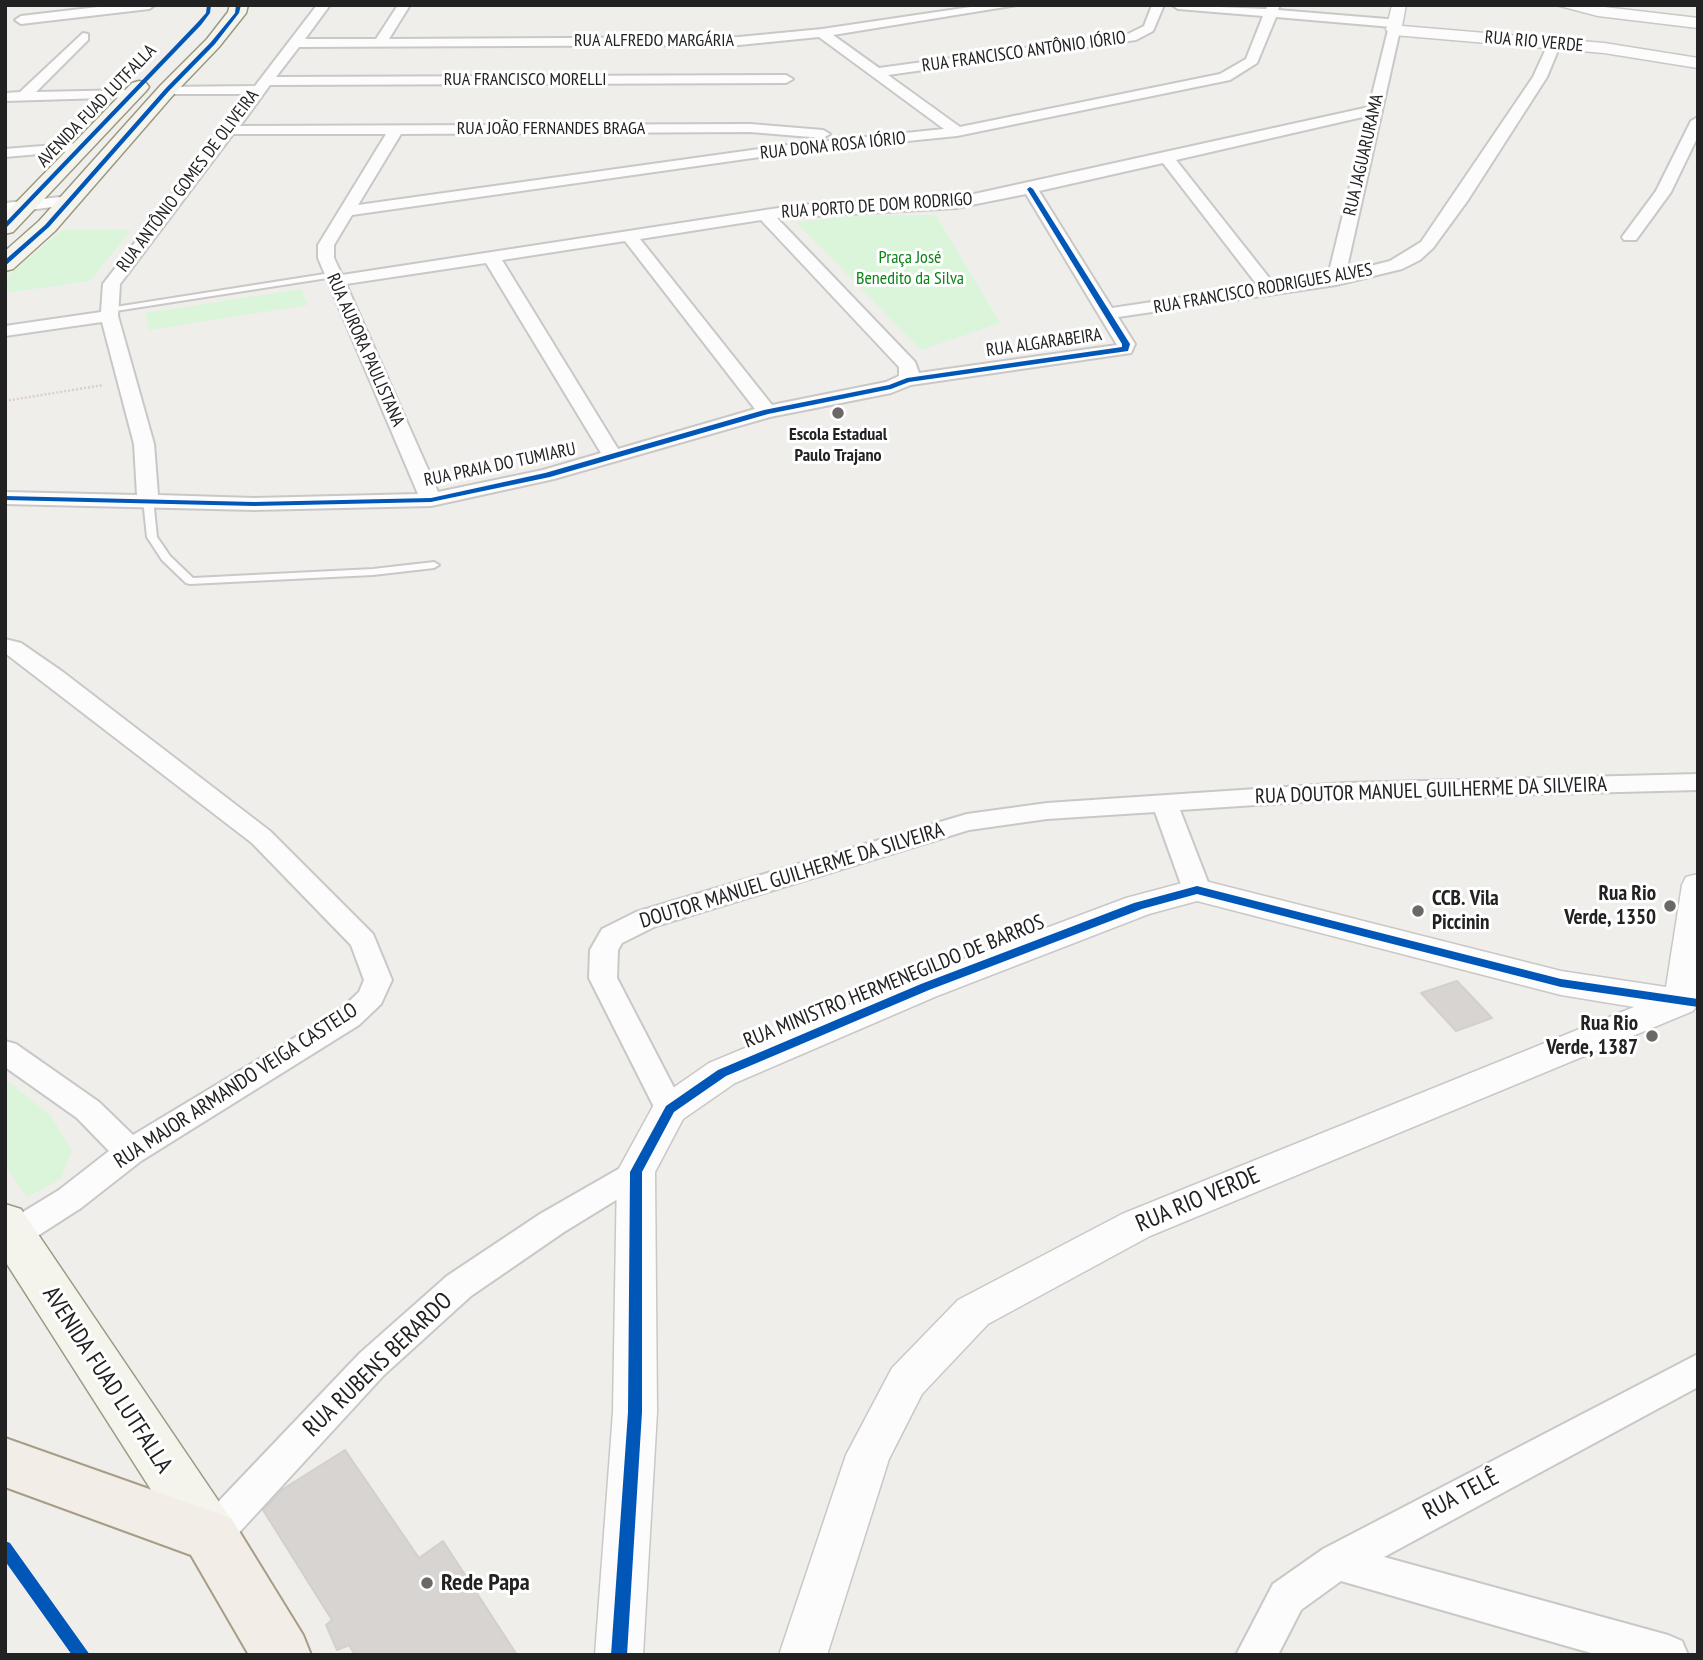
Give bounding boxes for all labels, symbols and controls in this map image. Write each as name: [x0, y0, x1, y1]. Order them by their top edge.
street label: RUA FRANCISCO ANTÔNIO IÓRIO: [921, 27, 1127, 77]
street label: RUA RIO VERDE: [1484, 27, 1584, 57]
street label: RUA ALFREDO MARGÁRIA: [574, 30, 734, 52]
street label: AVENIDA FUAD LUTFALLA: [33, 40, 161, 172]
street label: RUA FRANCISCO MORELLI: [444, 69, 606, 91]
street label: RUA ANTÔNIO GOMES DE OLIVEIRA: [112, 86, 264, 276]
street label: RUA JAGUARURAMA: [1339, 92, 1389, 218]
street label: RUA JOÃO FERNANDES BRAGA: [457, 118, 645, 140]
street label: RUA DONA ROSA IÓRIO: [759, 128, 907, 164]
street label: RUA PORTO DE DOM RODRIGO: [781, 189, 973, 223]
park label: Praça José Benedito da Silva: [856, 247, 964, 290]
street label: RUA FRANCISCO RODRIGUES ALVES: [1152, 259, 1374, 319]
street label: RUA AURORA PAULISTANA: [322, 270, 408, 430]
street label: RUA ALGARABEIRA: [985, 324, 1103, 362]
marker: Escola Estadual Paulo Trajano: [830, 405, 846, 421]
place label: Escola Estadual Paulo Trajano: [789, 424, 887, 466]
street label: RUA PRAIA DO TUMIARU: [422, 438, 578, 492]
street label: RUA DOUTOR MANUEL GUILHERME DA SILVEIRA: [1255, 772, 1607, 810]
street label: DOUTOR MANUEL GUILHERME DA SILVEIRA: [637, 818, 947, 934]
place label: Rua Rio Verde, 1350: [1564, 881, 1656, 931]
place label: CCB. Vila Piccinin: [1432, 886, 1499, 936]
marker: Rua Rio Verde, 1350: [1662, 898, 1678, 914]
marker: CCB. Vila Piccinin: [1410, 903, 1426, 919]
street label: RUA MINISTRO HERMENEGILDO DE BARROS: [740, 910, 1048, 1054]
street label: RUA MAJOR ARMANDO VEIGA CASTELO: [110, 998, 362, 1174]
place label: Rua Rio Verde, 1387: [1546, 1011, 1638, 1061]
marker: Rua Rio Verde, 1387: [1644, 1028, 1660, 1044]
street label: RUA RIO VERDE: [1132, 1161, 1264, 1239]
street label: AVENIDA FUAD LUTFALLA: [36, 1282, 178, 1478]
street label: RUA RUBENS BERARDO: [298, 1287, 458, 1443]
street label: RUA TELÊ: [1418, 1463, 1504, 1527]
place label: Rede Papa: [441, 1569, 530, 1597]
marker: Rede Papa: [419, 1575, 435, 1591]

